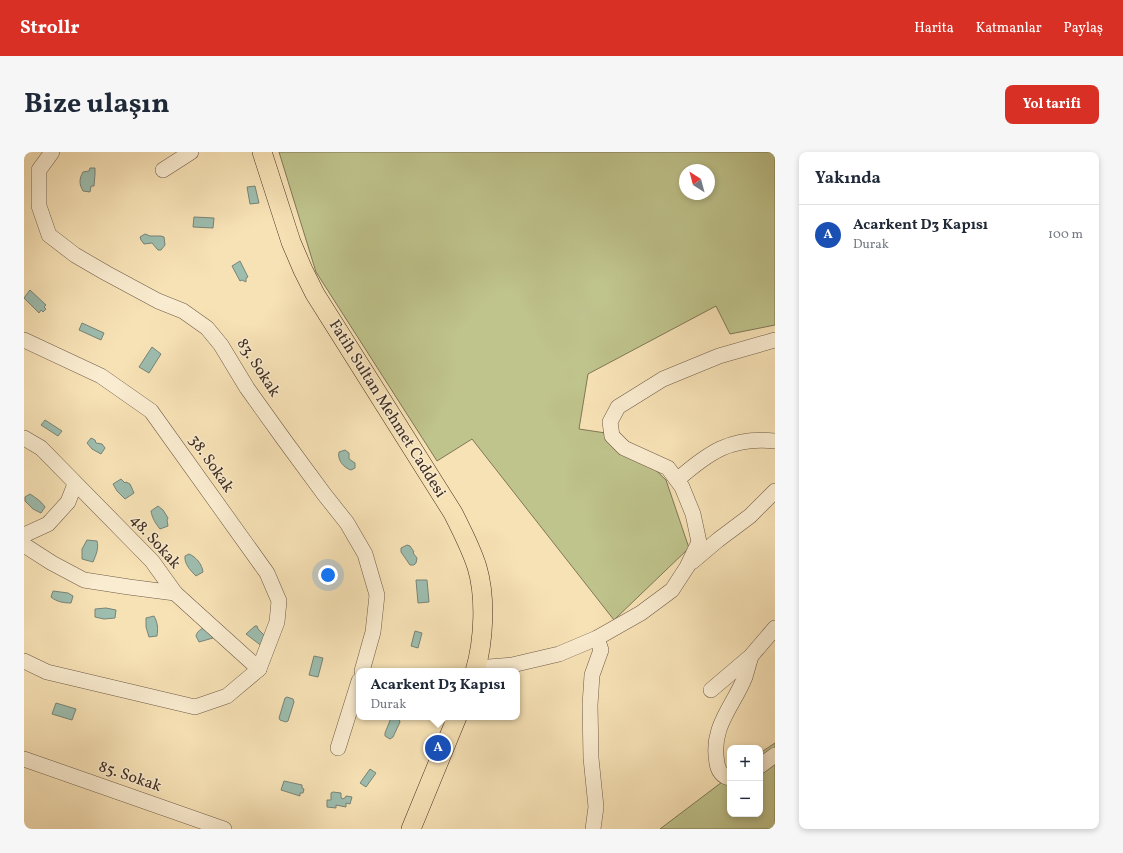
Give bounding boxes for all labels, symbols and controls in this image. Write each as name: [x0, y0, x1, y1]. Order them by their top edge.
text: Strollr: [20, 15, 80, 41]
text: Harita: [914, 19, 954, 38]
text: Katmanlar: [976, 19, 1042, 38]
text: Paylaş: [1064, 19, 1103, 38]
text: Bize ulaşın: [24, 85, 170, 124]
button: Yol tarifi: [1005, 85, 1099, 124]
north arrow: [679, 164, 715, 200]
text: Yakında: [815, 167, 881, 190]
text: Acarkent D3 Kapısı: [853, 215, 988, 236]
text: A: [823, 226, 833, 244]
text: 100 m: [1048, 226, 1083, 244]
text: Durak: [853, 236, 889, 254]
street label: Fatih Sultan Mehmet Caddesi: [323, 316, 451, 502]
street label: 83. Sokak: [231, 334, 285, 402]
street label: 38. Sokak: [183, 431, 239, 498]
street label: 48. Sokak: [124, 510, 186, 574]
your location: [318, 565, 338, 585]
popup: [356, 668, 520, 720]
text: Acarkent D3 Kapısı: [370, 675, 506, 696]
text: Durak: [370, 696, 406, 714]
pin: A: [425, 733, 451, 763]
map controls: [727, 745, 763, 817]
button: +: [727, 745, 763, 781]
street label: 85. Sokak: [96, 756, 165, 798]
button: −: [727, 781, 763, 817]

